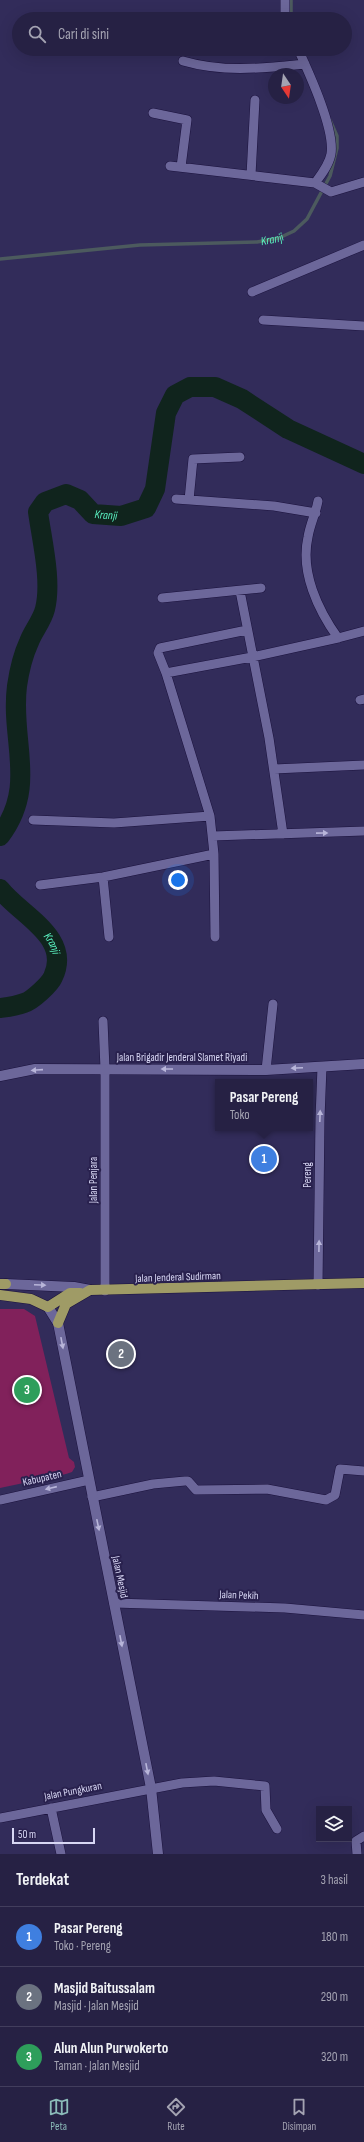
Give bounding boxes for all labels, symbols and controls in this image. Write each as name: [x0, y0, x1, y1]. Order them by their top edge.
search box: [12, 12, 352, 56]
icon: search: [26, 23, 48, 45]
text: Cari di sini: [58, 25, 109, 44]
north arrow: [268, 68, 304, 104]
water label: Kranji: [260, 229, 287, 249]
water label: Kranji: [94, 507, 119, 523]
one-way arrow: [316, 830, 329, 836]
your location: [168, 870, 188, 890]
water label: Kranji: [41, 929, 64, 956]
street label: Jalan Brigadir Jenderal Slamet Riyadi: [116, 1051, 247, 1064]
one-way arrow: [290, 1065, 303, 1071]
one-way arrow: [31, 1066, 43, 1073]
one-way arrow: [160, 1066, 173, 1072]
popup: [215, 1079, 313, 1131]
text: Pasar Pereng: [230, 1088, 298, 1107]
text: Toko: [230, 1107, 250, 1123]
one-way arrow: [317, 1109, 323, 1122]
pin: 1: [251, 1144, 277, 1174]
street label: Jalan Penjara: [87, 1157, 100, 1204]
street label: Pereng: [301, 1162, 314, 1188]
one-way arrow: [315, 1240, 322, 1252]
street label: Jalan Jenderal Sudirman: [134, 1269, 221, 1285]
one-way arrow: [34, 1282, 46, 1289]
one-way arrow: [59, 1337, 65, 1349]
pin: 2: [108, 1339, 134, 1369]
pin: 3: [14, 1375, 40, 1405]
street label: Kabupaten: [21, 1467, 63, 1489]
one-way arrow: [44, 1486, 57, 1492]
one-way arrow: [95, 1519, 101, 1532]
street label: Jalan Mesjid: [109, 1554, 131, 1600]
street label: Jalan Pekih: [218, 1588, 259, 1602]
one-way arrow: [119, 1635, 125, 1647]
one-way arrow: [144, 1762, 150, 1775]
street label: Jalan Pungkuran: [42, 1779, 103, 1803]
map controls: [316, 1806, 352, 1842]
button: layers: [316, 1806, 352, 1842]
scale bar: [12, 1826, 95, 1845]
text: 50 m: [18, 1828, 36, 1841]
text: Terdekat: [16, 1870, 69, 1890]
text: 3 hasil: [320, 1872, 348, 1888]
text: Pasar Pereng: [54, 1919, 123, 1938]
text: 1: [26, 1929, 32, 1945]
text: 180 m: [322, 1929, 348, 1945]
text: Toko · Pereng: [54, 1938, 111, 1954]
text: Masjid Baitussalam: [54, 1979, 155, 1998]
text: 2: [26, 1989, 32, 2005]
text: 290 m: [321, 1989, 348, 2005]
text: Masjid · Jalan Mesjid: [54, 1998, 139, 2014]
text: Alun Alun Purwokerto: [54, 2039, 168, 2058]
text: 3: [26, 2049, 32, 2065]
text: 320 m: [321, 2049, 348, 2065]
text: Taman · Jalan Mesjid: [54, 2058, 140, 2074]
tab: Peta: [48, 2096, 70, 2133]
tab: Rute: [165, 2096, 187, 2133]
tab: Disimpan: [282, 2096, 316, 2133]

